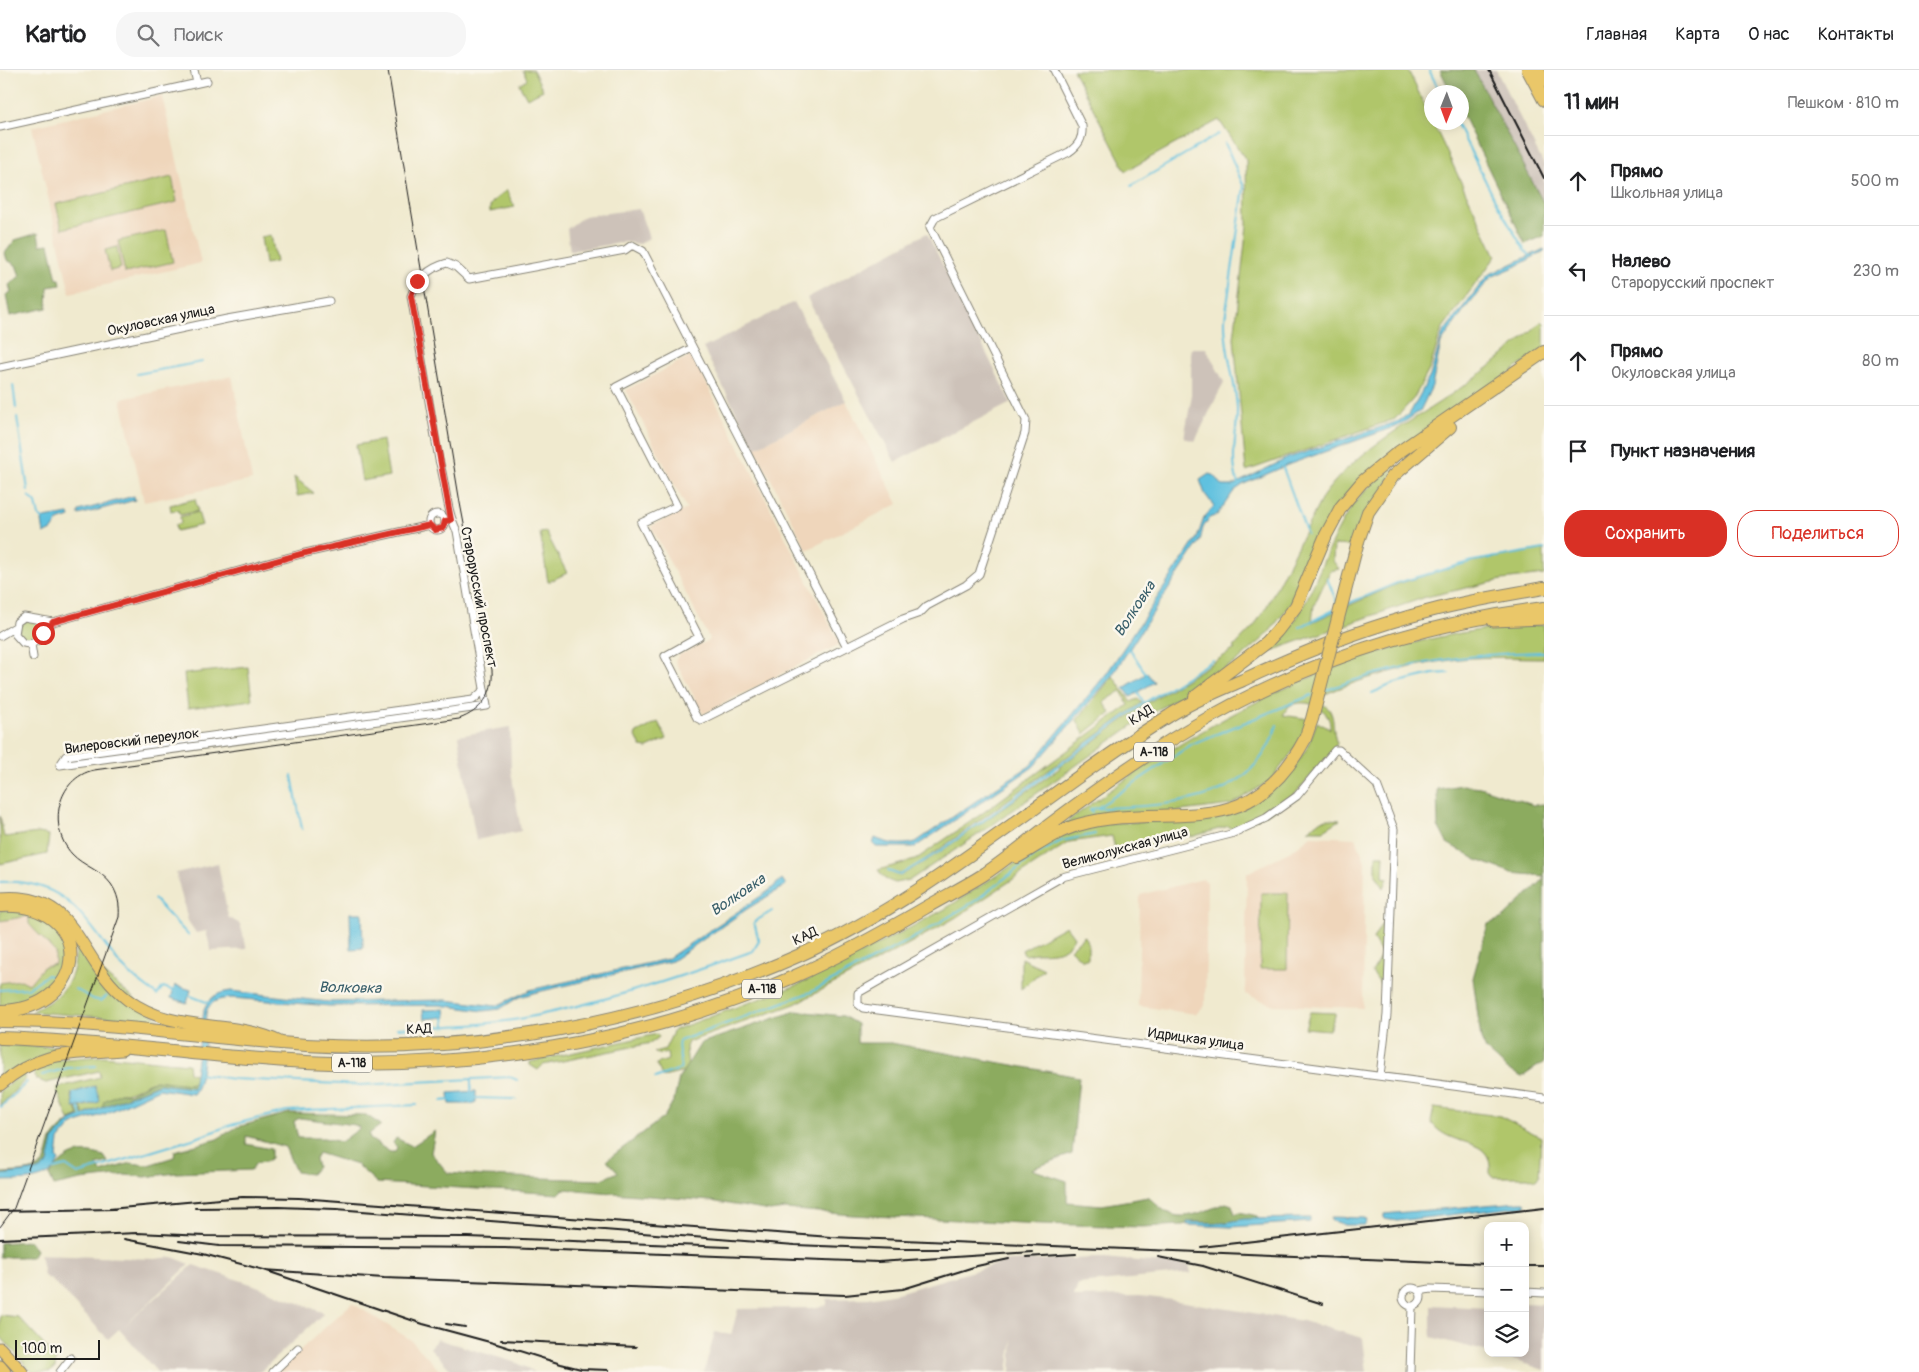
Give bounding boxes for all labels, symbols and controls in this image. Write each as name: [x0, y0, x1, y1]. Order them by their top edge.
search box: [116, 12, 466, 57]
text: Kartio: [25, 20, 86, 49]
icon: search: [134, 21, 162, 49]
text: Поиск: [174, 23, 224, 47]
text: Главная: [1586, 23, 1647, 46]
text: Карта: [1675, 23, 1720, 46]
text: О нас: [1748, 23, 1790, 46]
text: Контакты: [1818, 23, 1894, 46]
north arrow: [1424, 85, 1469, 130]
text: 11 мин: [1564, 89, 1619, 116]
text: Пешком · 810 m: [1788, 93, 1899, 113]
text: Прямо: [1611, 159, 1663, 183]
icon: ahead: [1564, 167, 1592, 195]
text: 500 m: [1851, 171, 1899, 191]
text: Школьная улица: [1611, 183, 1723, 203]
text: Налево: [1611, 249, 1671, 273]
icon: left: [1564, 257, 1592, 285]
text: 230 m: [1853, 261, 1899, 281]
route end: [406, 270, 429, 293]
text: Старорусский проспект: [1611, 273, 1774, 293]
street label: Окуловская улица: [106, 300, 216, 340]
text: Прямо: [1611, 339, 1663, 363]
icon: ahead: [1564, 347, 1592, 375]
text: 80 m: [1862, 351, 1899, 371]
text: Окуловская улица: [1611, 363, 1736, 383]
icon: arrive: [1564, 437, 1592, 465]
text: Пункт назначения: [1611, 439, 1755, 463]
button: Сохранить: [1564, 510, 1727, 557]
button: Поделиться: [1737, 510, 1899, 557]
street label: Старорусский проспект: [457, 525, 501, 669]
water label: Волковка: [1110, 577, 1160, 640]
route start: [32, 622, 55, 645]
street label: КАД: [1126, 701, 1157, 729]
street label: Вилеровский переулок: [64, 724, 200, 758]
road number: А-118: [1134, 742, 1174, 762]
street label: Великолукская улица: [1060, 823, 1190, 873]
water label: Волковка: [707, 869, 770, 920]
street label: КАД: [790, 923, 821, 949]
water label: Волковка: [319, 978, 382, 998]
road number: А-118: [742, 980, 782, 999]
street label: КАД: [406, 1020, 433, 1038]
street label: Идрицкая улица: [1147, 1024, 1245, 1054]
road number: А-118: [332, 1054, 372, 1072]
map controls: [1484, 1222, 1529, 1357]
button: +: [1484, 1222, 1529, 1267]
button: −: [1484, 1267, 1529, 1312]
button: layers: [1484, 1312, 1529, 1357]
scale bar: [15, 1337, 100, 1360]
text: 100 m: [22, 1340, 62, 1357]

